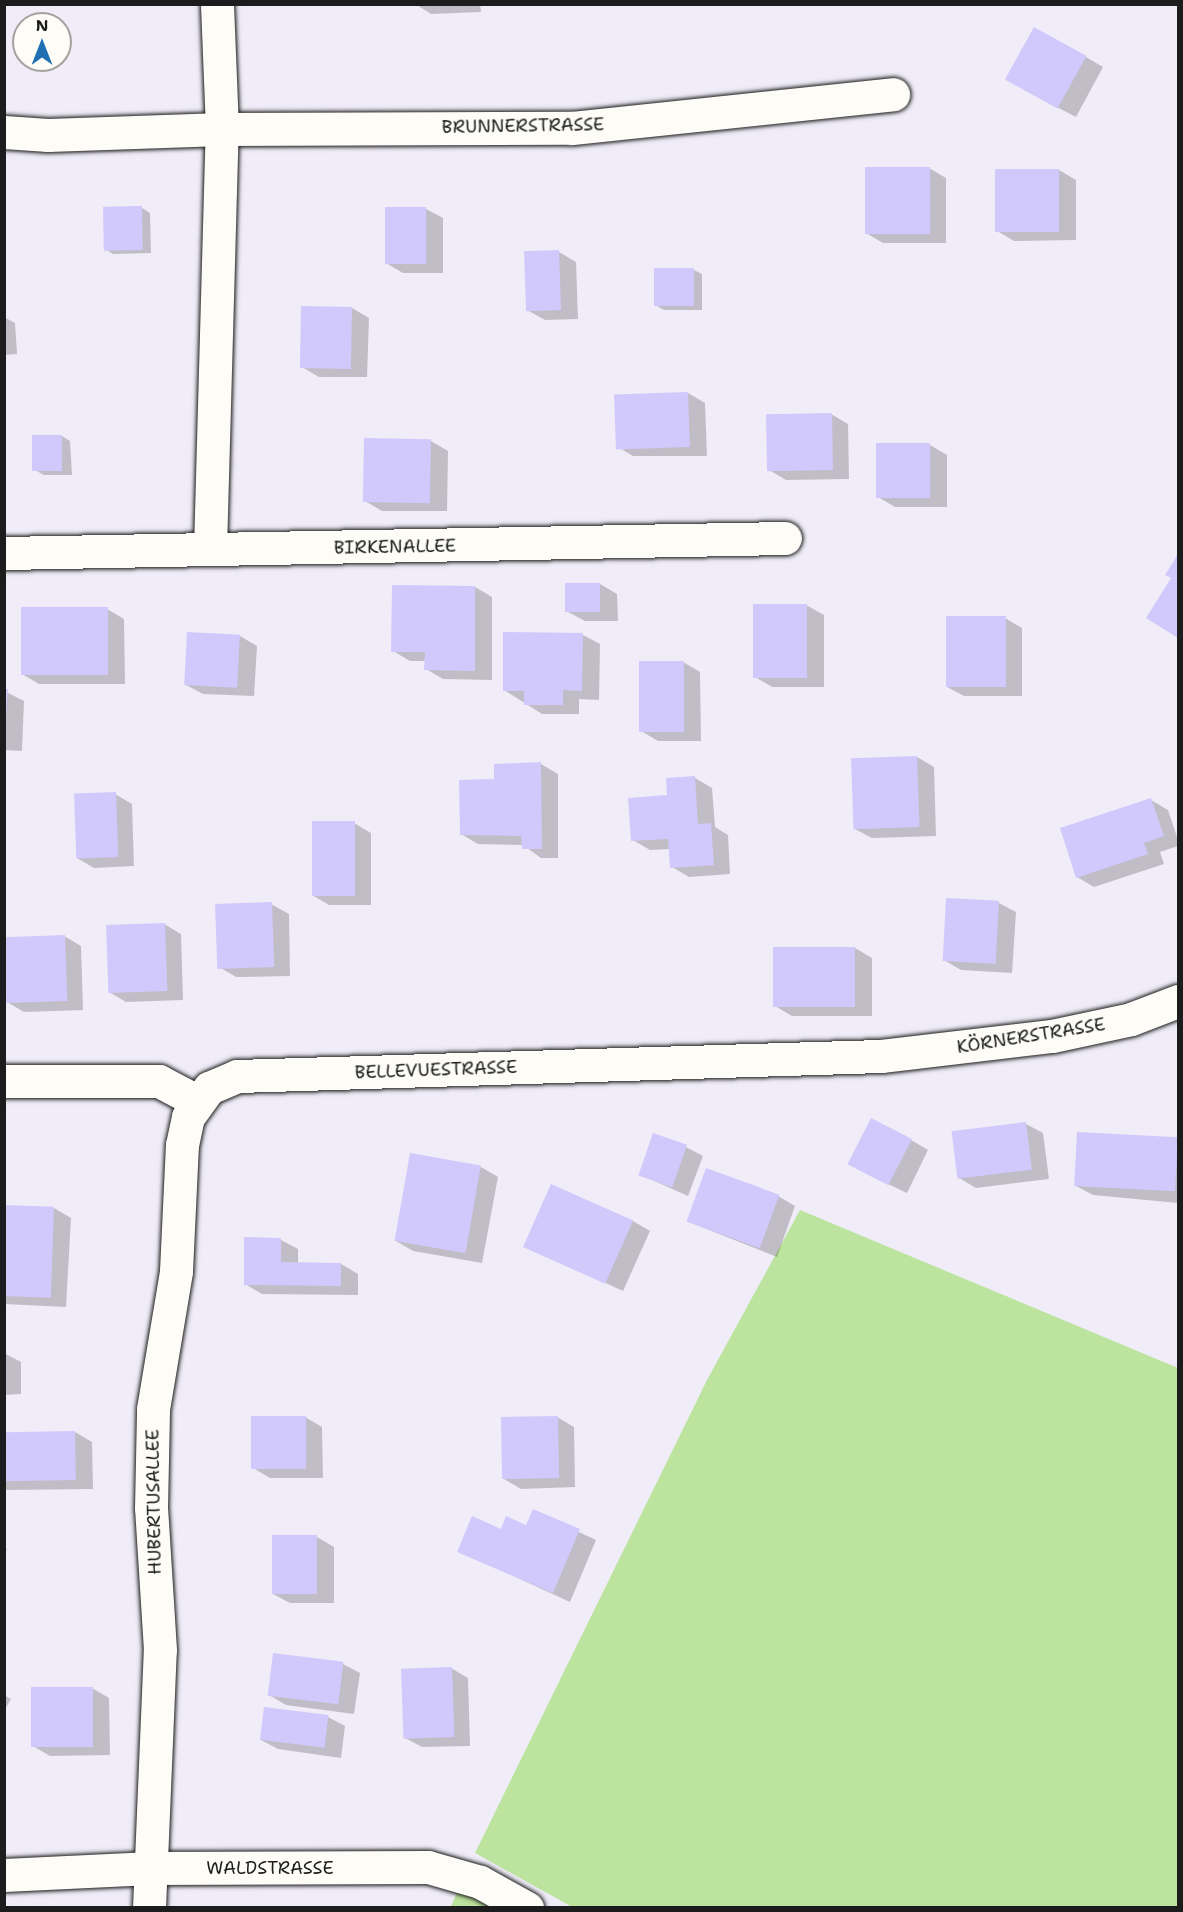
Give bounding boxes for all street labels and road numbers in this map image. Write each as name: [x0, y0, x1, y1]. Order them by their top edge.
street label: BRUNNERSTRASSE: [442, 114, 604, 138]
street label: BIRKENALLEE: [334, 535, 456, 559]
street label: KÖRNERSTRASSE: [955, 1014, 1107, 1058]
street label: BELLEVUESTRASSE: [354, 1056, 518, 1084]
street label: HUBERTUSALLEE: [142, 1429, 166, 1575]
street label: WALDSTRASSE: [206, 1857, 334, 1879]

